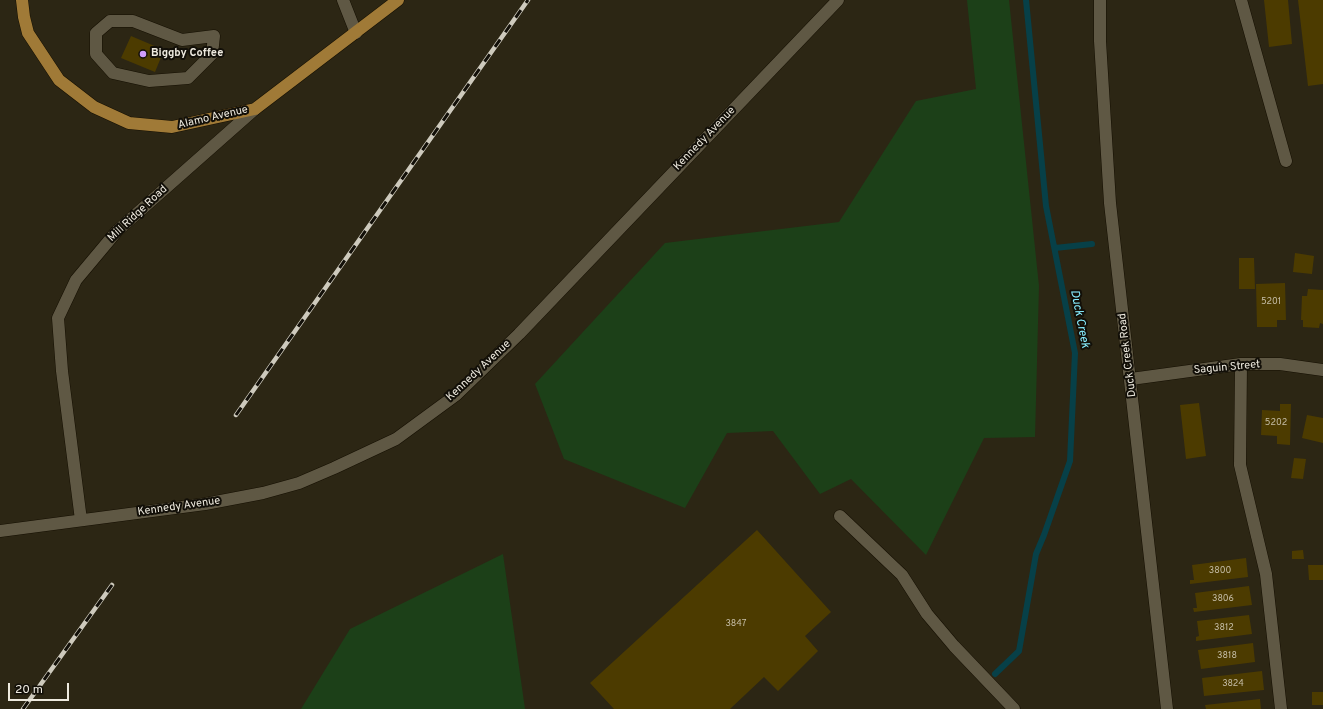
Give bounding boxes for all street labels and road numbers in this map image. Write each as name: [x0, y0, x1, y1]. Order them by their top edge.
street label: Alamo Avenue: [177, 104, 249, 132]
street label: Kennedy Avenue: [671, 104, 739, 174]
street label: Mill Ridge Road: [106, 183, 170, 245]
street label: Duck Creek Road: [1116, 312, 1140, 398]
street label: Kennedy Avenue: [444, 338, 514, 404]
street label: Saguin Street: [1193, 359, 1261, 377]
street label: Kennedy Avenue: [137, 495, 221, 519]

